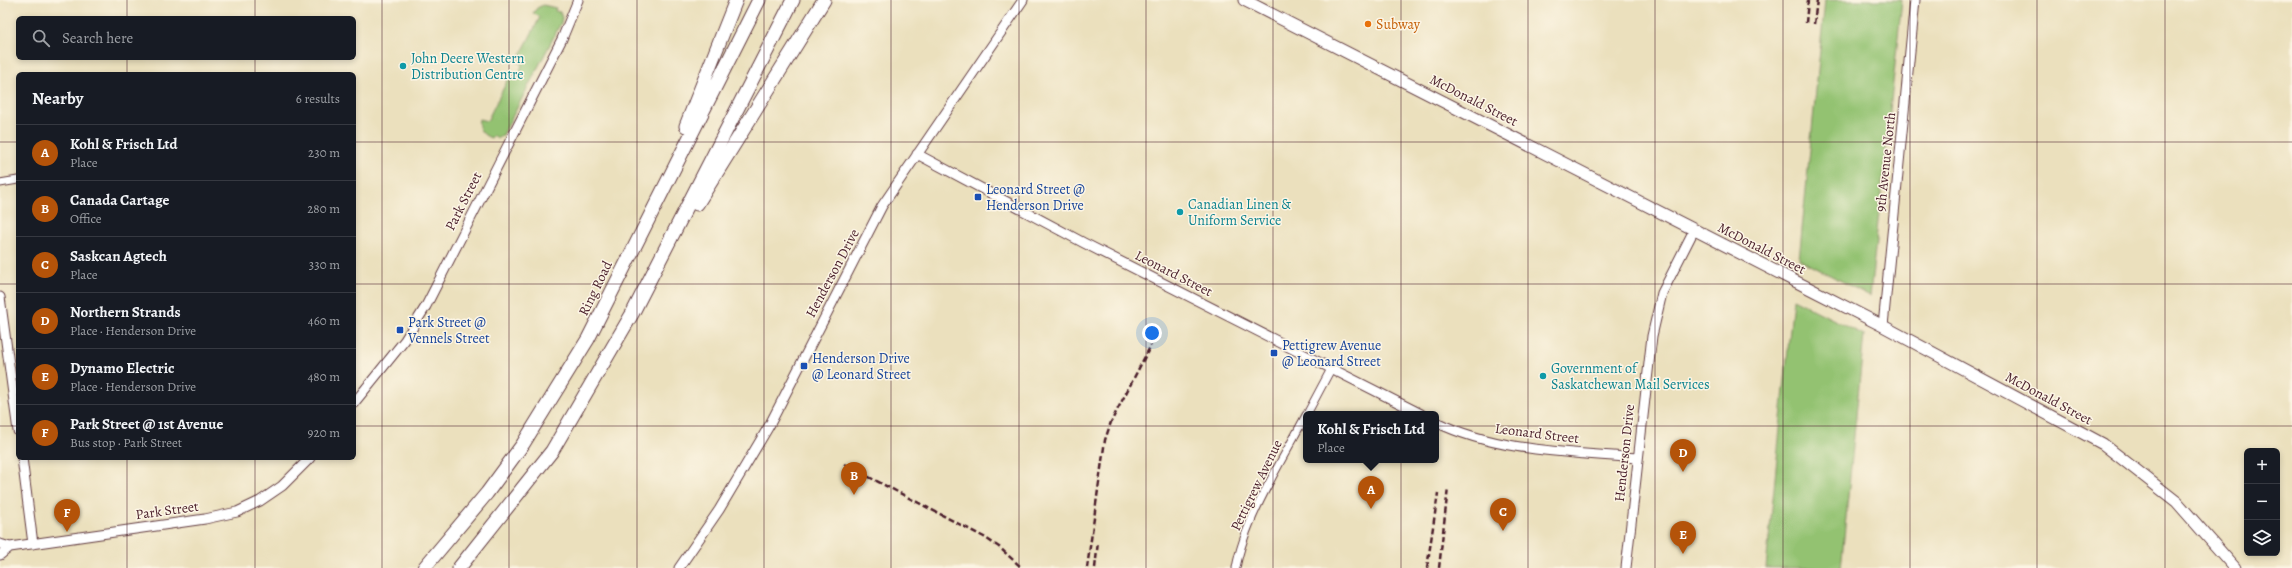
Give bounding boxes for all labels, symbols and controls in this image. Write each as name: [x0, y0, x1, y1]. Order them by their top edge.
place label: Subway: [1376, 15, 1421, 34]
search box: [16, 16, 356, 60]
marker: Subway: [1363, 19, 1373, 29]
icon: search: [30, 27, 52, 49]
text: Search here: [62, 28, 133, 48]
place label: John Deere Western Distribution Centre: [411, 49, 525, 84]
marker: John Deere Western Distribution Centre: [398, 61, 408, 71]
street label: McDonald Street: [1427, 70, 1521, 131]
text: Nearby: [32, 87, 83, 110]
text: 6 results: [296, 90, 340, 107]
street label: 9th Avenue North: [1871, 111, 1900, 213]
text: Kohl & Frisch Ltd: [70, 134, 178, 154]
text: A: [41, 144, 49, 161]
text: 230 m: [308, 144, 340, 161]
text: Place: [70, 154, 98, 171]
street label: Park Street: [441, 168, 486, 234]
place label: Leonard Street @ Henderson Drive: [986, 180, 1085, 215]
text: Canada Cartage: [70, 190, 169, 210]
marker: Leonard Street @ Henderson Drive: [973, 192, 983, 202]
place label: Canadian Linen & Uniform Service: [1188, 195, 1291, 230]
text: B: [41, 200, 49, 217]
text: 280 m: [307, 200, 340, 217]
marker: Canadian Linen & Uniform Service: [1175, 207, 1185, 217]
text: Office: [70, 210, 102, 227]
street label: McDonald Street: [1715, 218, 1809, 279]
street label: Henderson Drive: [801, 226, 864, 321]
text: Saskcan Agtech: [70, 246, 167, 266]
street label: Leonard Street: [1132, 246, 1216, 301]
text: C: [41, 256, 49, 273]
text: 330 m: [309, 256, 340, 273]
street label: Ring Road: [574, 257, 617, 319]
text: Place: [70, 266, 98, 283]
text: Northern Strands: [70, 302, 181, 322]
text: D: [40, 312, 50, 329]
text: 460 m: [308, 312, 340, 329]
place label: Park Street @ Vennels Street: [407, 313, 490, 348]
text: Place · Henderson Drive: [70, 322, 196, 339]
your location: [1142, 323, 1162, 343]
marker: Park Street @ Vennels Street: [395, 325, 405, 335]
place label: Pettigrew Avenue @ Leonard Street: [1282, 336, 1381, 371]
marker: Pettigrew Avenue @ Leonard Street: [1269, 348, 1279, 358]
place label: Henderson Drive @ Leonard Street: [812, 349, 911, 384]
text: Dynamo Electric: [70, 358, 175, 378]
place label: Government of Saskatchewan Mail Services: [1551, 359, 1710, 394]
marker: Henderson Drive @ Leonard Street: [799, 361, 809, 371]
street label: McDonald Street: [2002, 367, 2096, 430]
text: E: [41, 368, 49, 385]
text: 480 m: [307, 368, 340, 385]
marker: Government of Saskatchewan Mail Services: [1538, 371, 1548, 381]
text: Place · Henderson Drive: [70, 378, 196, 395]
street label: Henderson Drive: [1610, 403, 1639, 503]
popup: [1303, 411, 1439, 463]
text: Park Street @ 1st Avenue: [70, 414, 223, 434]
text: Kohl & Frisch Ltd: [1317, 419, 1425, 439]
street label: Leonard Street: [1494, 419, 1580, 448]
text: F: [42, 424, 48, 441]
text: 920 m: [308, 424, 340, 441]
text: Bus stop · Park Street: [70, 434, 182, 451]
street label: Pettigrew Avenue: [1226, 436, 1287, 534]
text: Place: [1317, 439, 1345, 456]
pin: D: [1670, 439, 1696, 472]
map controls: [2244, 448, 2280, 556]
button: +: [2244, 448, 2280, 484]
pin: B: [841, 462, 867, 495]
pin: A: [1358, 476, 1384, 509]
button: −: [2244, 484, 2280, 520]
street label: Park Street: [134, 497, 200, 524]
pin: C: [1490, 498, 1516, 531]
pin: F: [54, 499, 80, 532]
button: layers: [2244, 520, 2280, 556]
pin: E: [1670, 521, 1696, 554]

